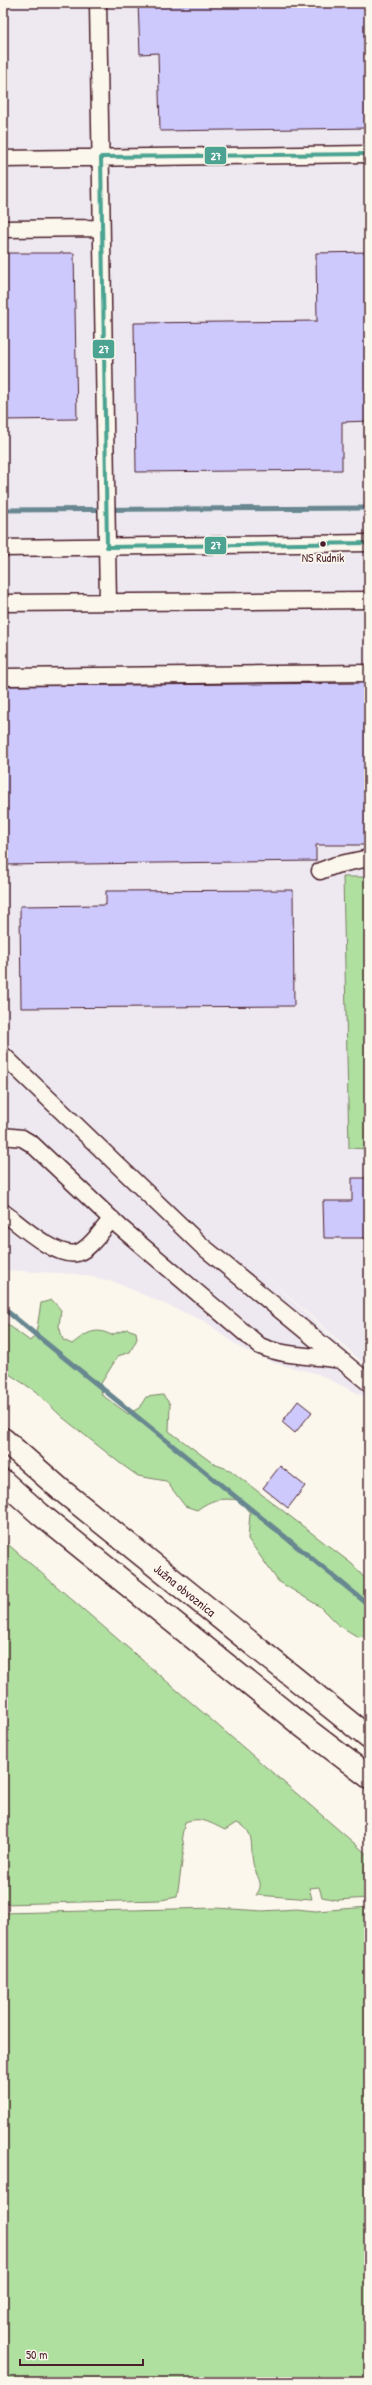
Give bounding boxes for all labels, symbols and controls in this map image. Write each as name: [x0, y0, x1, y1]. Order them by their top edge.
line badge: 27: [204, 146, 227, 165]
text: 27: [211, 149, 222, 163]
line badge: 27: [92, 339, 115, 359]
text: 27: [99, 342, 110, 356]
line badge: 27: [204, 536, 227, 555]
text: 27: [211, 538, 222, 552]
marker: NS Rudnik: [318, 539, 328, 549]
place label: NS Rudnik: [302, 549, 344, 566]
street label: Južna obvoznica: [150, 1559, 220, 1621]
scale bar: [20, 2341, 143, 2367]
text: 50 m: [26, 2346, 47, 2363]

